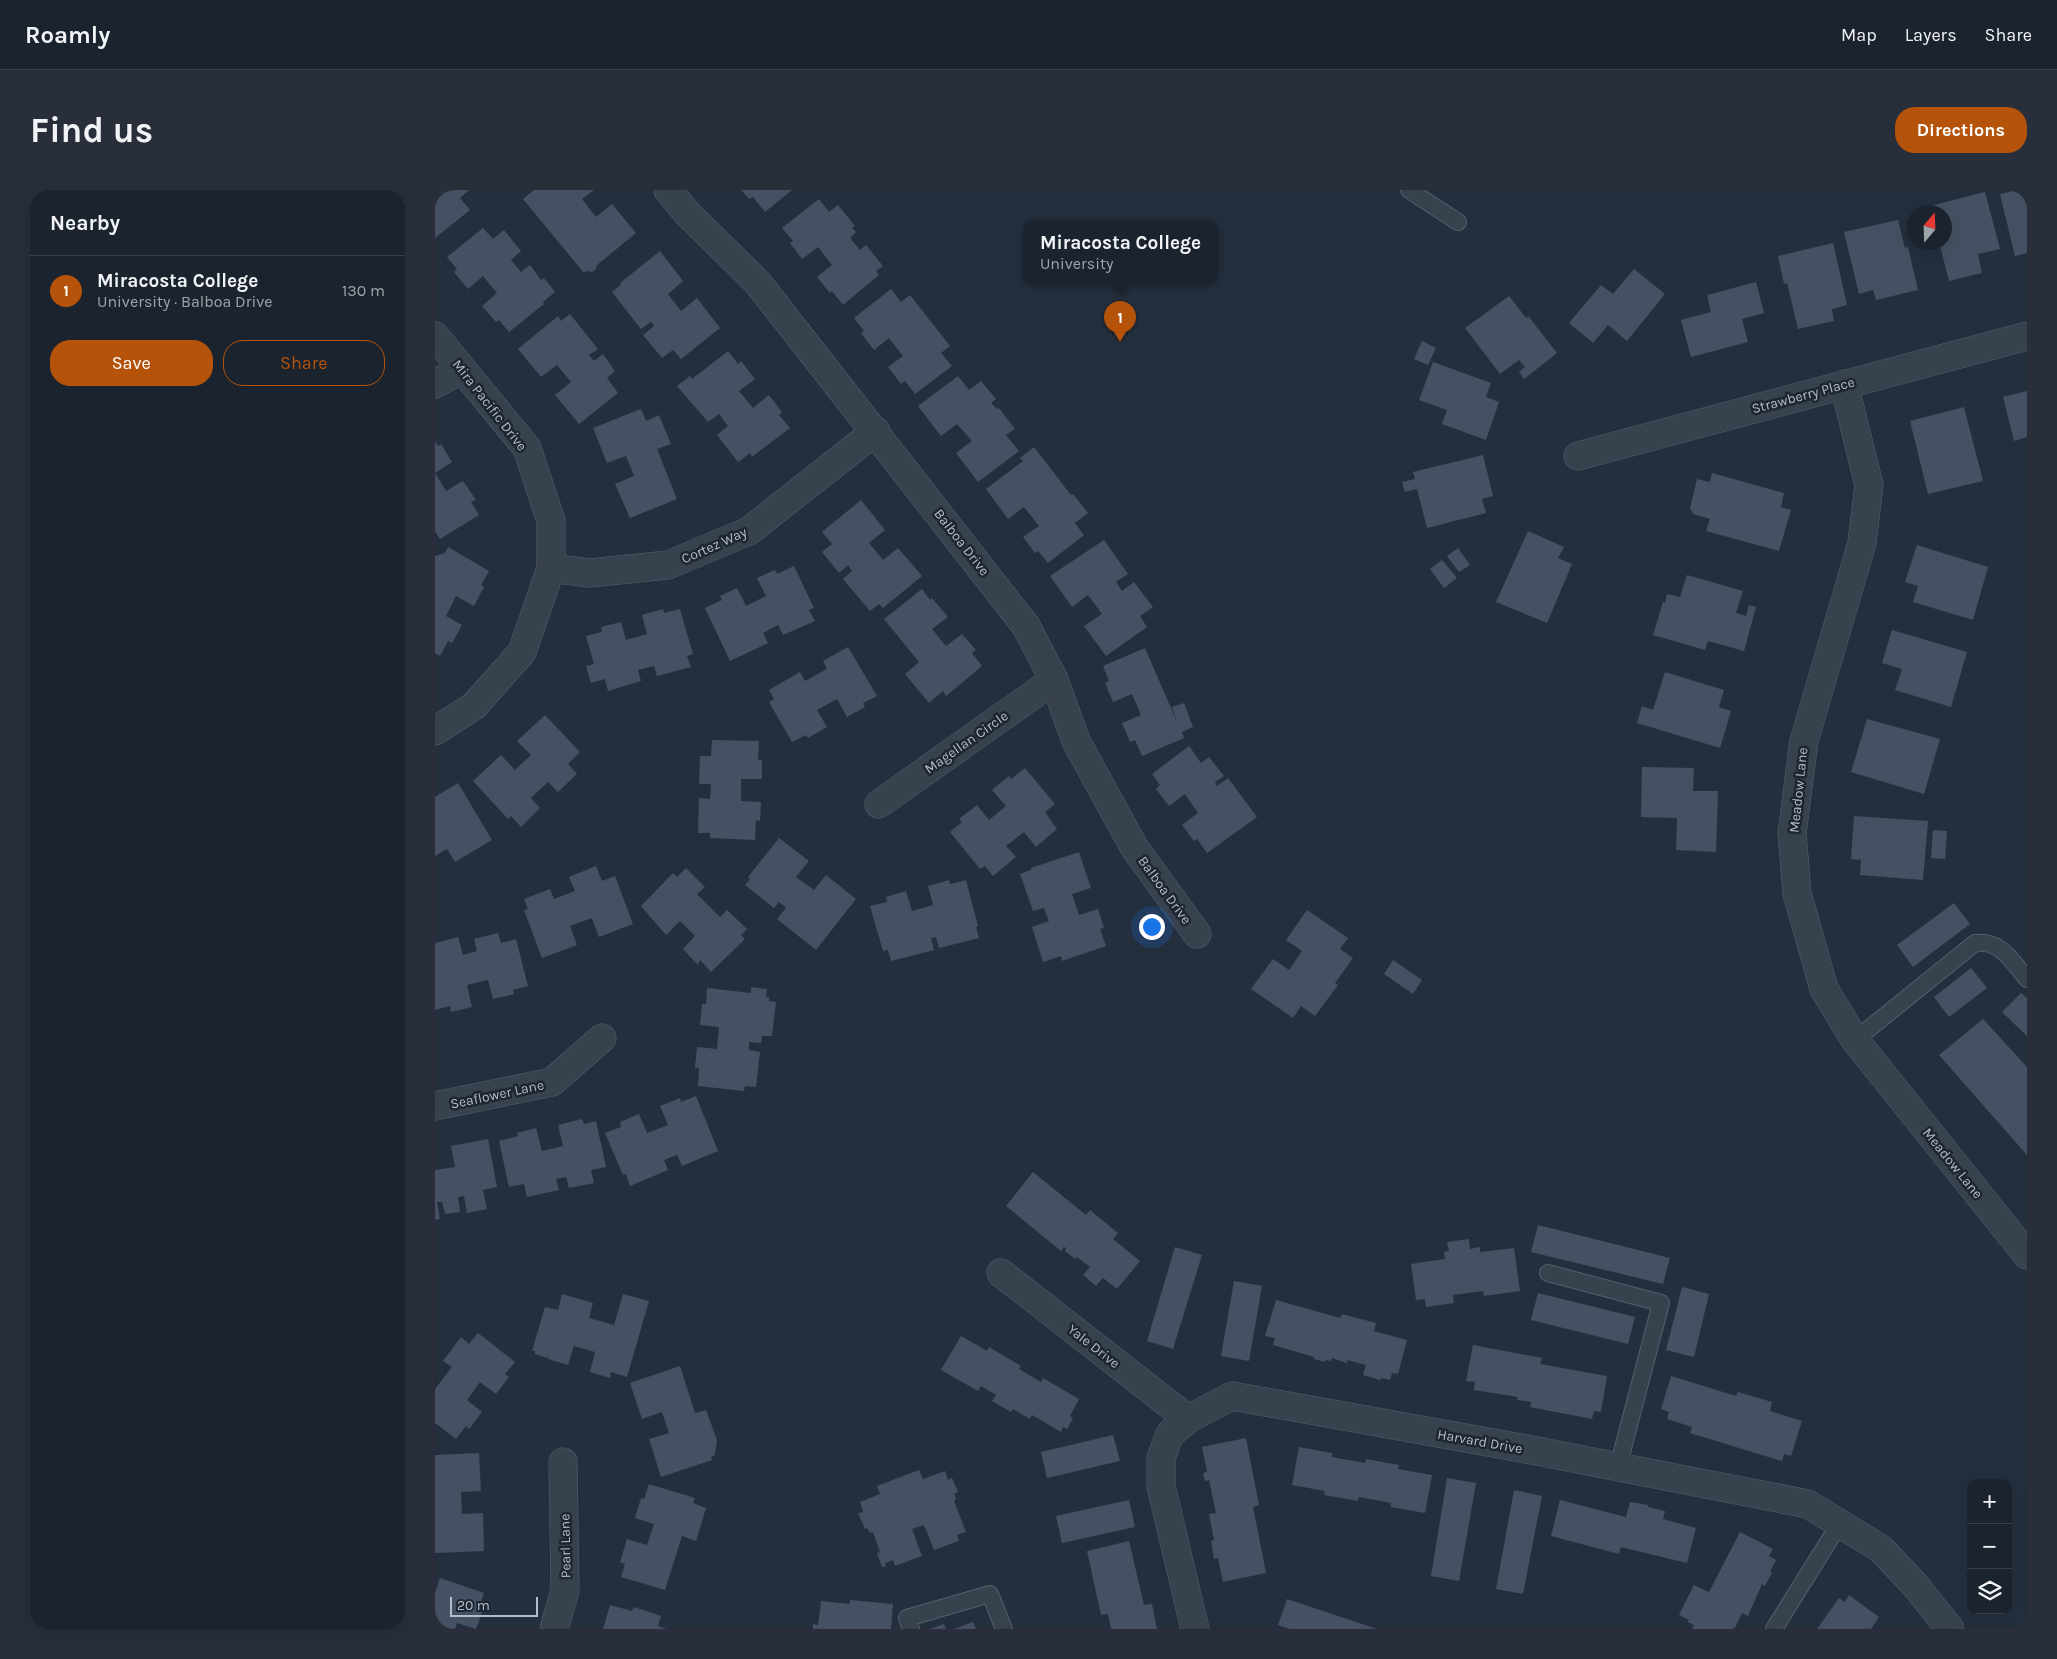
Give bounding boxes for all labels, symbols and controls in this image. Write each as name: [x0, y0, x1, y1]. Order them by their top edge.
text: Roamly: [25, 21, 110, 49]
text: Map: [1841, 24, 1877, 46]
text: Layers: [1905, 24, 1957, 46]
text: Share: [1985, 24, 2032, 46]
button: Directions: [1895, 107, 2027, 153]
text: Find us: [30, 110, 153, 151]
north arrow: [1907, 205, 1952, 250]
text: Nearby: [50, 211, 120, 235]
popup: [1023, 220, 1218, 285]
text: Miracosta College: [1040, 232, 1201, 254]
text: University: [1040, 254, 1113, 273]
text: Miracosta College: [97, 270, 258, 292]
text: 1: [63, 281, 69, 300]
text: 130 m: [342, 281, 385, 300]
text: University · Balboa Drive: [97, 292, 272, 311]
pin: 1: [1104, 301, 1136, 342]
button: Save: [50, 340, 213, 386]
button: Share: [223, 340, 385, 386]
street label: Mira Pacific Drive: [449, 356, 531, 454]
street label: Strawberry Place: [1750, 374, 1856, 417]
street label: Balboa Drive: [930, 506, 993, 579]
street label: Cortez Way: [679, 523, 750, 567]
street label: Magellan Circle: [921, 707, 1011, 778]
street label: Meadow Lane: [1786, 746, 1811, 834]
street label: Balboa Drive: [1134, 853, 1195, 928]
your location: [1139, 914, 1165, 940]
street label: Seaflower Lane: [449, 1076, 546, 1113]
street label: Meadow Lane: [1919, 1125, 1986, 1202]
street label: Yale Drive: [1064, 1321, 1123, 1372]
street label: Harvard Drive: [1436, 1426, 1524, 1457]
map controls: [1967, 1479, 2012, 1614]
button: +: [1967, 1479, 2012, 1524]
street label: Pearl Lane: [556, 1513, 575, 1579]
button: −: [1967, 1524, 2012, 1569]
button: layers: [1967, 1569, 2012, 1614]
scale bar: [450, 1594, 537, 1617]
text: 20 m: [457, 1597, 490, 1614]

